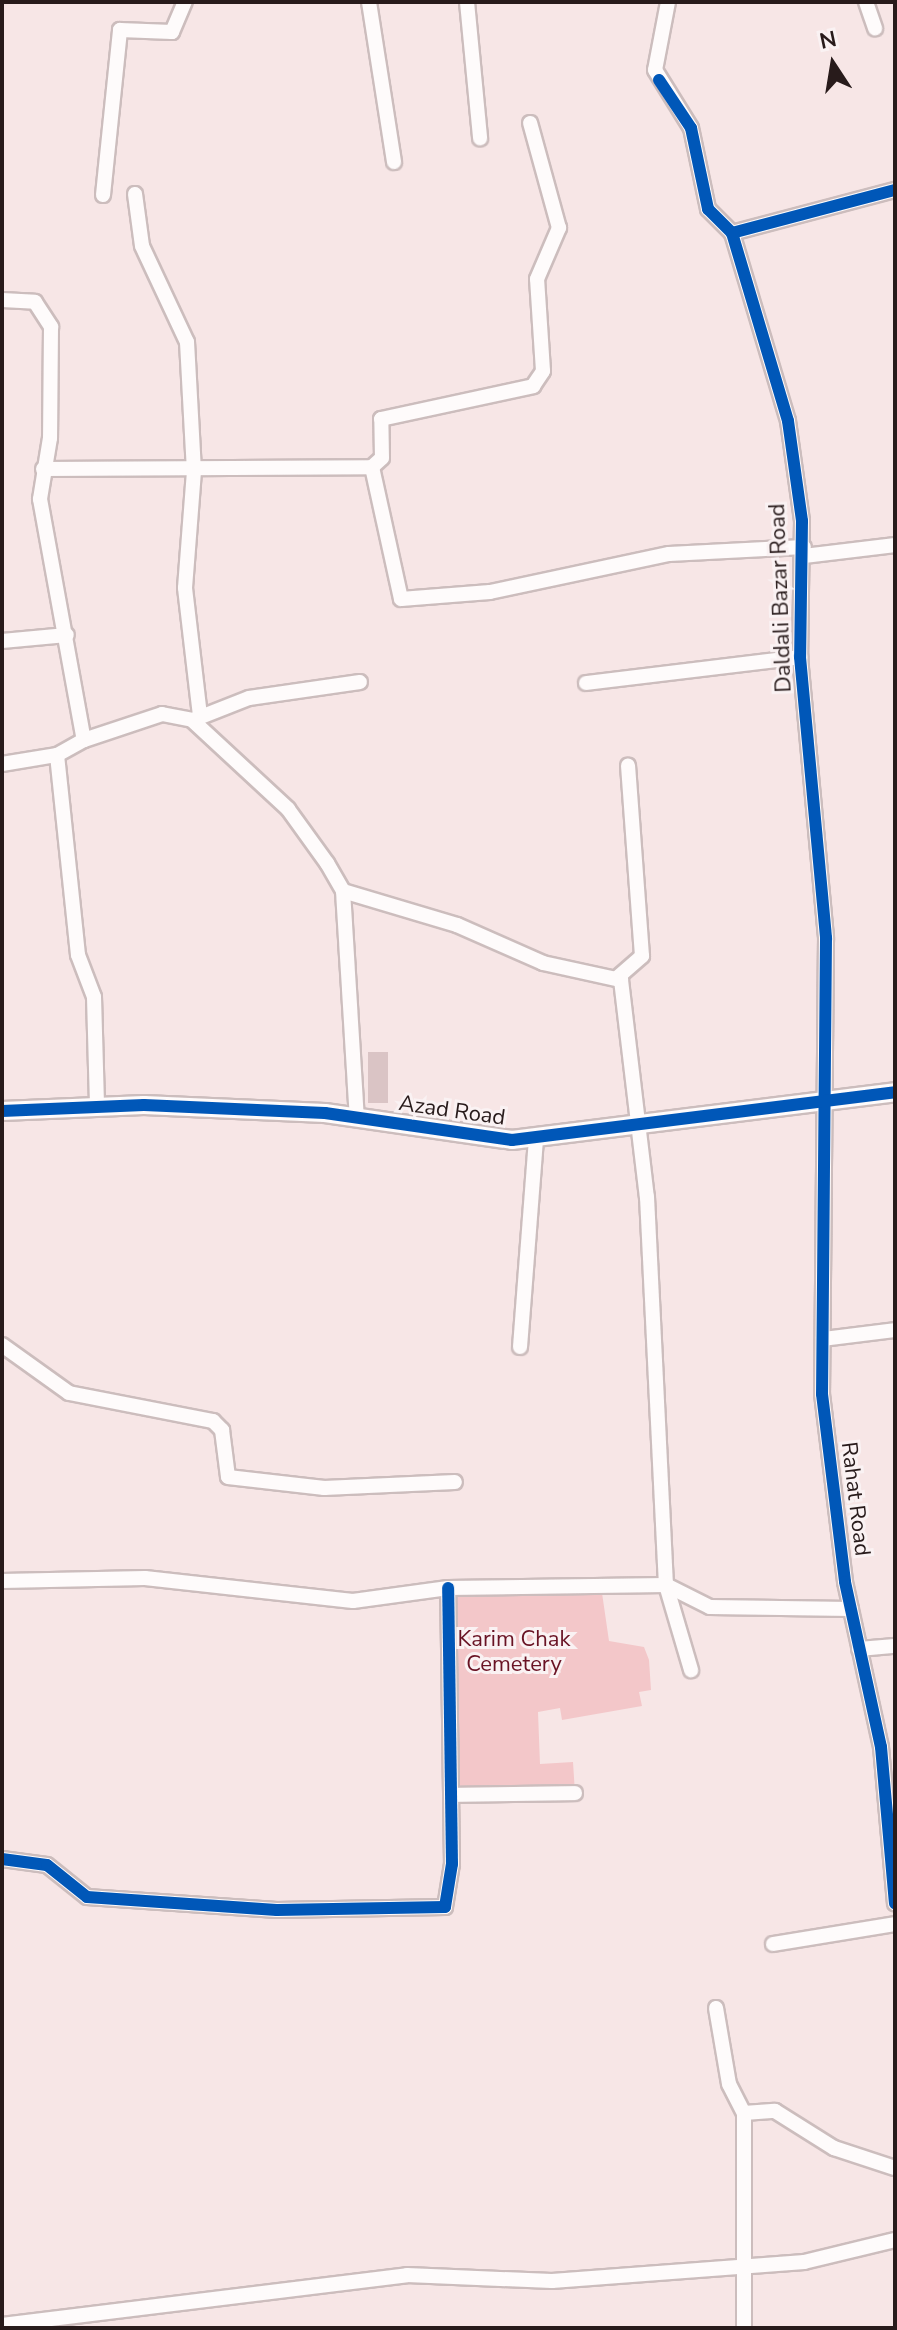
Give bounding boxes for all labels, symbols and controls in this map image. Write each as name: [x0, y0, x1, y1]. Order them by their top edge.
north arrow: [793, 24, 873, 104]
text: N: [817, 24, 839, 57]
street label: Daldali Bazar Road: [765, 503, 797, 693]
street label: Azad Road: [397, 1090, 507, 1132]
street label: Rahat Road: [835, 1440, 875, 1558]
park label: Karim Chak Cemetery: [458, 1626, 570, 1678]

